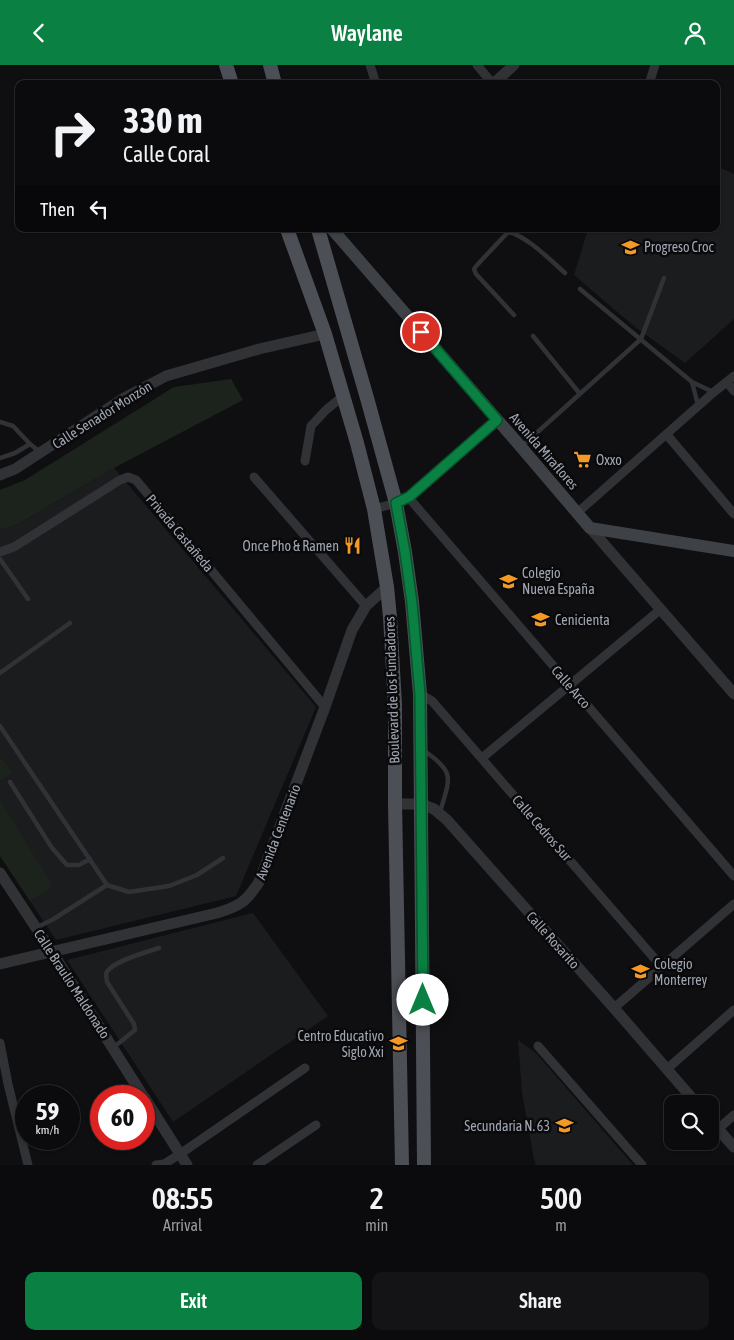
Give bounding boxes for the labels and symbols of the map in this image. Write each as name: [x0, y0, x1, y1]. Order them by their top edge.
school or university icon: Progreso Croc: [620, 237, 640, 257]
place label: Progreso Croc: [644, 239, 715, 255]
pin: [400, 311, 442, 353]
street label: Calle Senador Monzón: [49, 378, 155, 452]
street label: Avenida Miraflores: [506, 409, 582, 493]
supermarket icon: Oxxo: [572, 450, 592, 470]
place label: Oxxo: [596, 452, 622, 468]
street label: Privada Castañeda: [143, 491, 217, 575]
restaurant icon: Once Pho & Ramen: [343, 536, 363, 556]
place label: Once Pho & Ramen: [242, 538, 339, 554]
place label: Colegio Nueva España: [522, 565, 595, 597]
school or university icon: Colegio Nueva España: [498, 571, 518, 591]
school or university icon: Cenicienta: [531, 610, 551, 630]
place label: Cenicienta: [555, 612, 610, 628]
street label: Boulevard de los Fundadores: [381, 616, 403, 764]
street label: Calle Arco: [548, 662, 594, 712]
street label: Avenida Centenario: [252, 782, 304, 882]
street label: Calle Cedros Sur: [509, 792, 575, 865]
street label: Calle Rosarito: [523, 908, 583, 972]
street label: Calle Braulio Maldonado: [31, 926, 113, 1042]
place label: Colegio Monterrey: [654, 956, 707, 988]
school or university icon: Colegio Monterrey: [630, 962, 650, 982]
position arrow: [396, 973, 448, 1025]
place label: Centro Educativo Siglo Xxi: [297, 1028, 384, 1060]
school or university icon: Centro Educativo Siglo Xxi: [388, 1034, 408, 1054]
speed limit sign: 60: [90, 1085, 155, 1150]
school or university icon: Secundaria N. 63: [554, 1116, 574, 1136]
place label: Secundaria N. 63: [464, 1118, 550, 1134]

